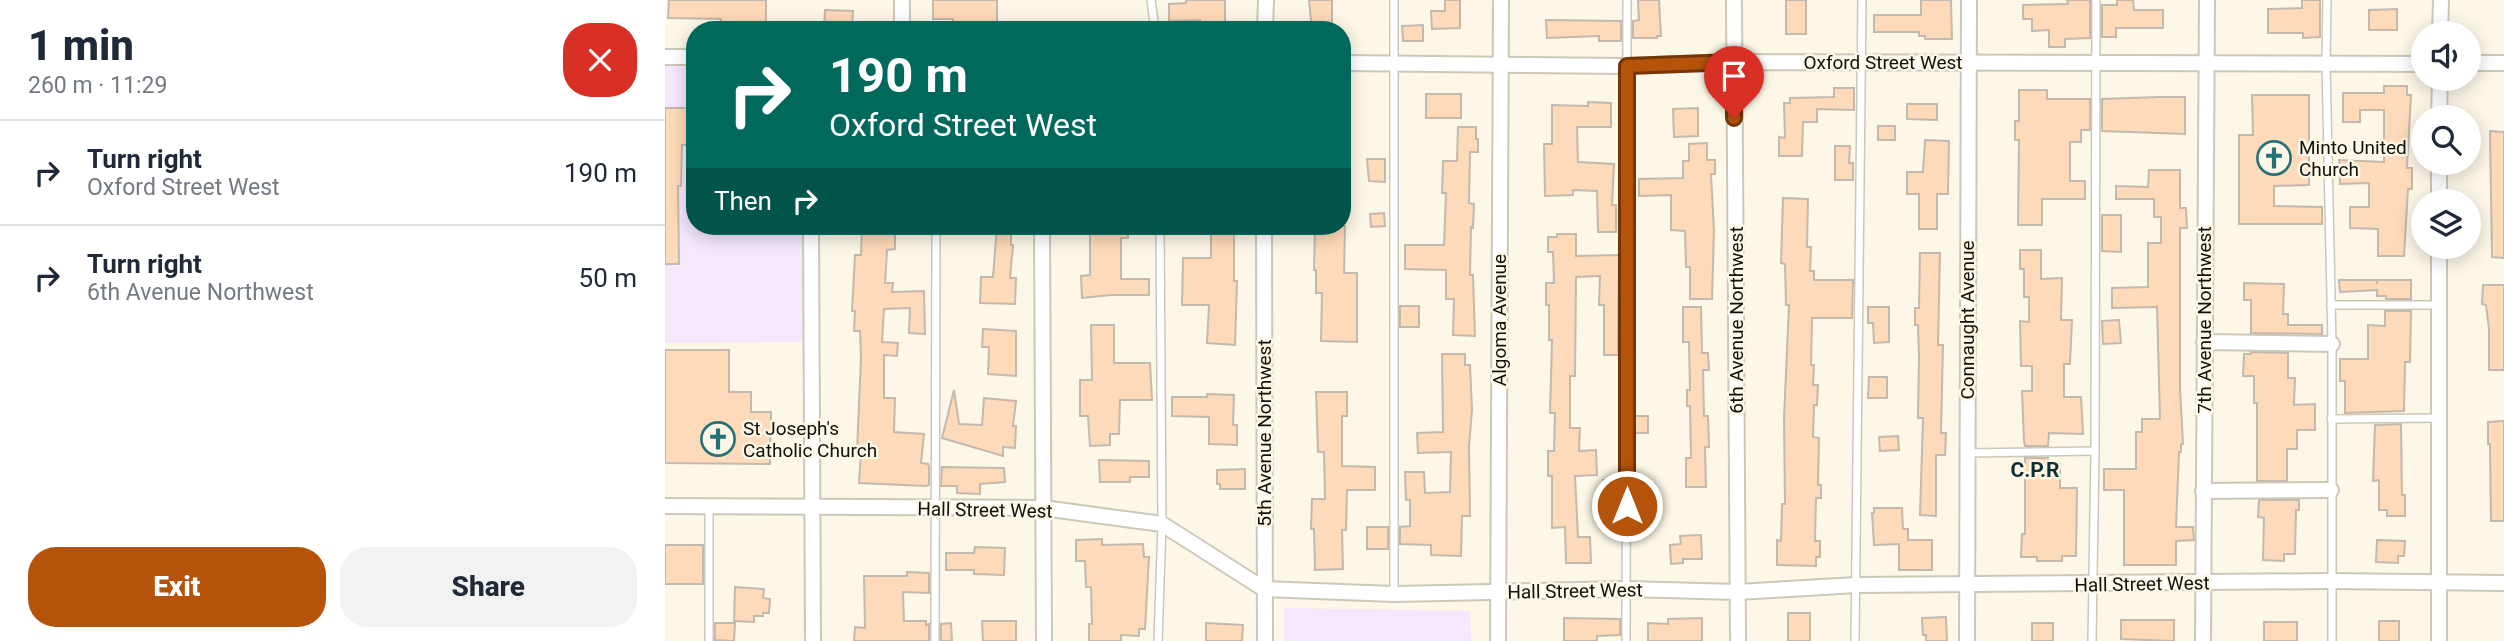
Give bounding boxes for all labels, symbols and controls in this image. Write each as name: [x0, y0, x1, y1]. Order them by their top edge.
text: 1 min: [28, 21, 134, 70]
map controls: [2411, 21, 2481, 259]
button: sound: [2411, 21, 2481, 91]
button: close: [563, 23, 637, 97]
pin: [1704, 46, 1764, 118]
text: 190 m: [829, 47, 968, 104]
icon: right: [714, 49, 805, 140]
street label: Oxford Street West: [1803, 51, 1963, 74]
icon: arrive: [1715, 57, 1753, 95]
text: 260 m · 11:29: [28, 72, 167, 99]
button: search: [2411, 105, 2481, 175]
text: Oxford Street West: [829, 106, 1097, 144]
place label: Minto United Church: [2299, 136, 2407, 181]
church icon: Minto United Church: [2255, 139, 2293, 177]
text: Turn right: [87, 144, 202, 174]
icon: right: [28, 154, 66, 192]
text: 190 m: [564, 158, 637, 188]
text: Oxford Street West: [87, 174, 280, 201]
icon: right: [786, 182, 824, 220]
text: Then: [714, 186, 772, 216]
button: layers: [2411, 189, 2481, 259]
street label: 6th Avenue Northwest: [1725, 226, 1748, 414]
street label: 7th Avenue Northwest: [2193, 226, 2216, 414]
street label: Connaught Avenue: [1956, 240, 1979, 400]
text: Turn right: [87, 249, 202, 279]
street label: Algoma Avenue: [1488, 254, 1511, 386]
icon: right: [28, 259, 66, 297]
text: 50 m: [579, 263, 637, 293]
text: 6th Avenue Northwest: [87, 279, 314, 306]
street label: 5th Avenue Northwest: [1253, 339, 1276, 527]
place label: St Joseph's Catholic Church: [743, 417, 877, 462]
church icon: St Joseph's Catholic Church: [699, 420, 737, 458]
district label: C.P.R: [2010, 458, 2060, 482]
position arrow: [1590, 469, 1664, 543]
street label: Hall Street West: [917, 497, 1053, 523]
button: Exit: [28, 547, 326, 627]
button: Share: [340, 547, 637, 627]
street label: Hall Street West: [2074, 571, 2210, 597]
street label: Hall Street West: [1507, 578, 1643, 604]

